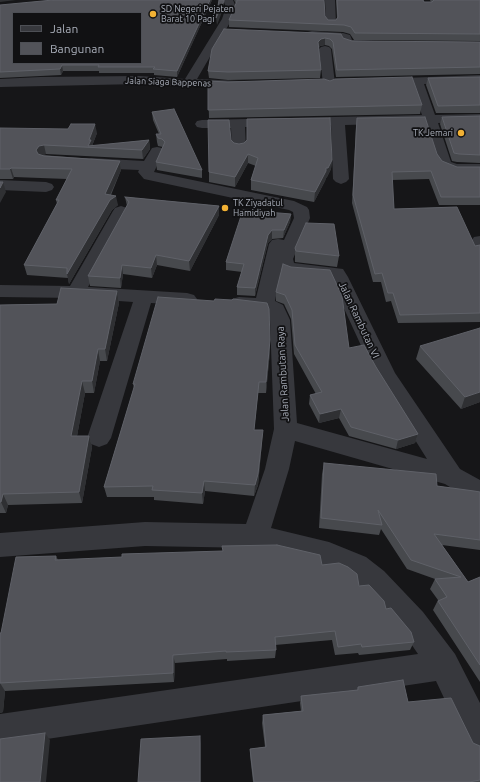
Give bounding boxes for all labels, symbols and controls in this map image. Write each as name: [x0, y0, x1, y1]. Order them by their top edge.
place label: SD Negeri Pejaten Barat 10 Pagi: [161, 4, 234, 25]
marker: SD Negeri Pejaten Barat 10 Pagi: [148, 9, 158, 19]
legend: [12, 12, 142, 64]
text: Jalan: [50, 22, 78, 35]
text: Bangunan: [50, 42, 104, 55]
street label: Jalan Siaga Bappenas: [125, 75, 211, 89]
place label: TK Jemari: [413, 128, 453, 138]
marker: TK Jemari: [456, 128, 466, 138]
place label: TK Ziyadatul Hamidiyah: [233, 198, 283, 219]
marker: TK Ziyadatul Hamidiyah: [220, 203, 230, 213]
street label: Jalan Rambutan VI: [336, 280, 382, 360]
street label: Jalan Rambutan Raya: [275, 326, 291, 422]

